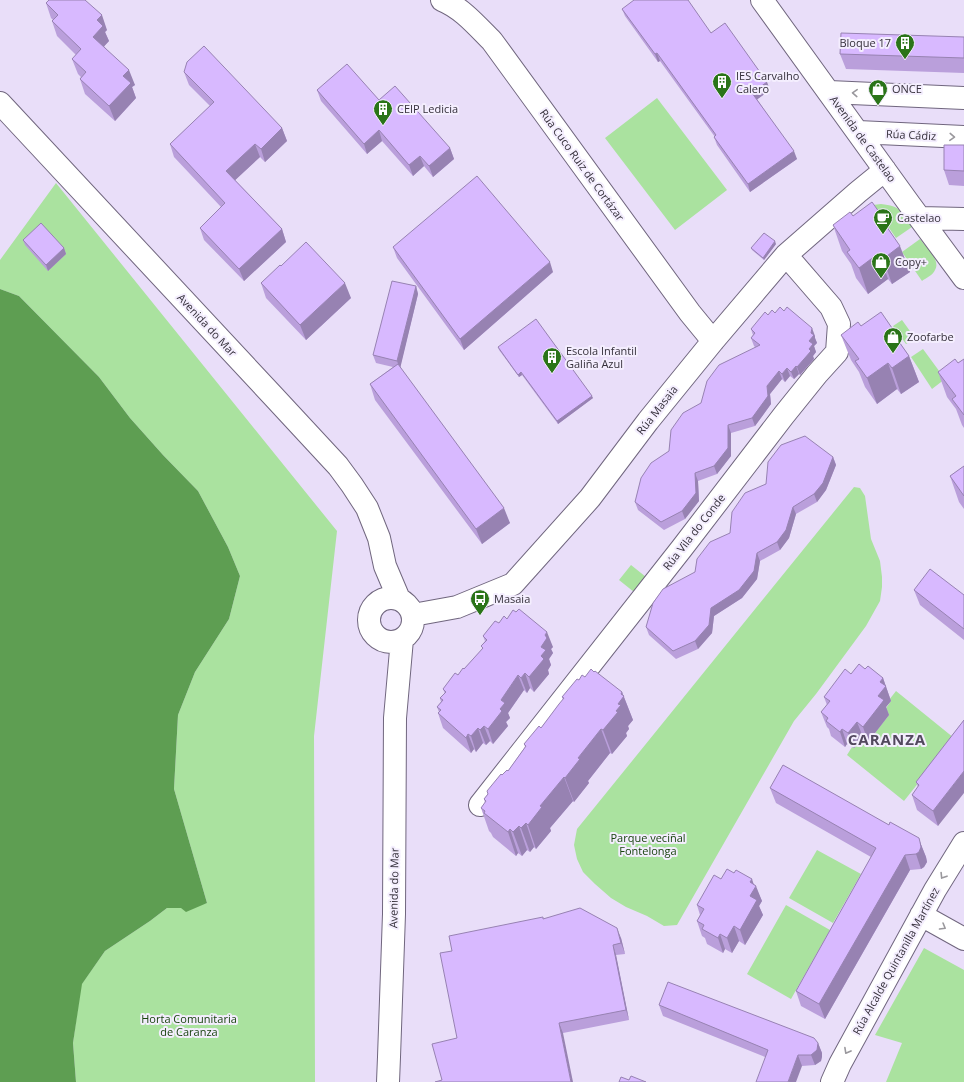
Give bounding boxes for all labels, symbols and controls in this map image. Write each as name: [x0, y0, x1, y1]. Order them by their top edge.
building icon: Bloque 17: [894, 32, 916, 60]
place label: Bloque 17: [839, 35, 891, 50]
place label: IES Carvalho Calero: [736, 68, 800, 96]
building icon: IES Carvalho Calero: [711, 71, 733, 99]
shop icon: ONCE: [867, 78, 889, 106]
place label: ONCE: [892, 81, 922, 96]
one-way arrow: [852, 89, 858, 97]
street label: Avenida de Castelao: [827, 92, 900, 185]
building icon: CEIP Ledicia: [372, 98, 394, 126]
place label: CEIP Ledicia: [397, 101, 458, 116]
street label: Rúa Cuco Ruiz de Cortázar: [537, 106, 628, 224]
street label: Rúa Cádiz: [886, 126, 936, 143]
one-way arrow: [949, 132, 955, 141]
cafe icon: Castelao: [872, 207, 894, 235]
place label: Castelao: [897, 210, 941, 225]
shop icon: Copy+: [870, 251, 892, 279]
place label: Copy+: [895, 254, 927, 269]
street label: Avenida do Mar: [174, 290, 241, 360]
shop icon: Zoofarbe: [882, 326, 904, 354]
place label: Zoofarbe: [907, 329, 954, 344]
place label: Escola Infantil Galiña Azul: [566, 343, 637, 371]
building icon: Escola Infantil Galiña Azul: [541, 346, 563, 374]
street label: Rúa Masaia: [633, 382, 681, 437]
street label: Rúa Vila do Conde: [659, 490, 728, 573]
bus stop icon: Masaia: [469, 588, 491, 616]
place label: Masaia: [494, 591, 530, 606]
district label: CARANZA: [848, 729, 926, 749]
park label: Parque veciñal Fontelonga: [610, 830, 686, 858]
street label: Avenida do Mar: [385, 847, 402, 928]
one-way arrow: [940, 872, 948, 879]
street label: Rúa Alcalde Quintanilla Martínez: [849, 884, 942, 1037]
one-way arrow: [938, 922, 946, 929]
park label: Horta Comunitaria de Caranza: [141, 1011, 237, 1039]
one-way arrow: [844, 1047, 851, 1054]

